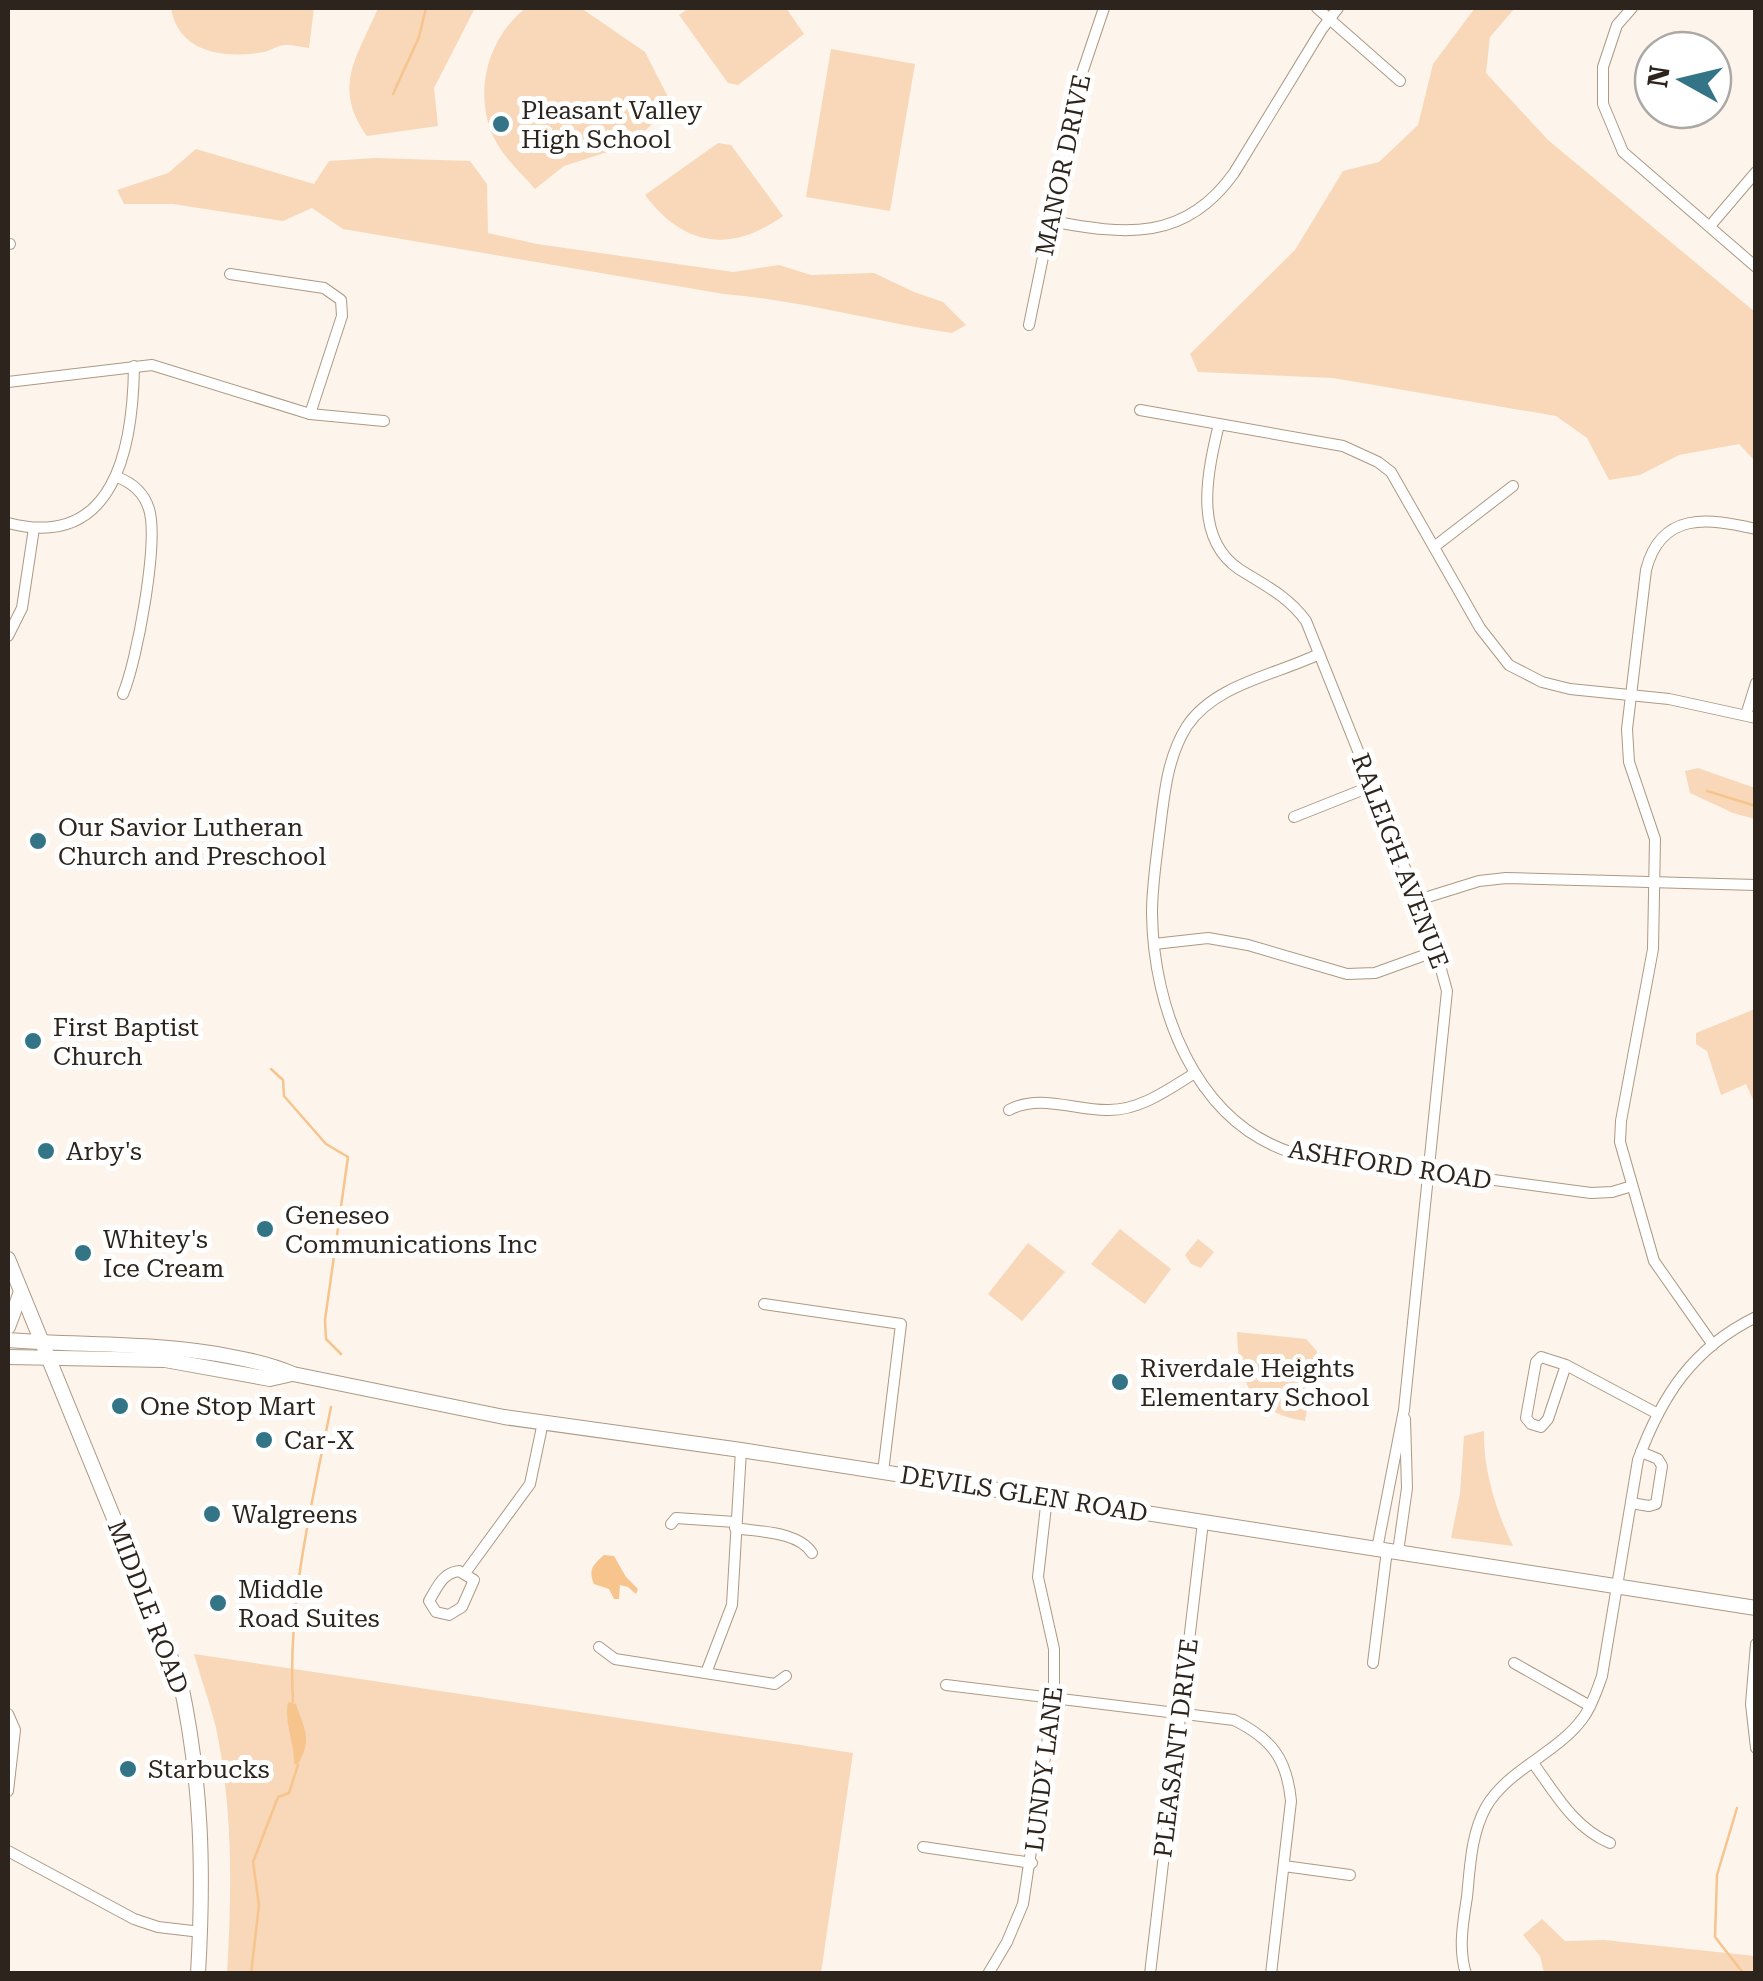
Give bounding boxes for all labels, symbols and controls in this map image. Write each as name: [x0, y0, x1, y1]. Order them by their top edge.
north arrow: [1633, 30, 1733, 130]
text: N: [1641, 64, 1677, 90]
street label: MANOR DRIVE: [1030, 72, 1096, 258]
place label: Pleasant Valley High School: [521, 96, 702, 154]
marker: Pleasant Valley High School: [490, 113, 512, 135]
street label: RALEIGH AVENUE: [1346, 749, 1454, 973]
place label: Our Savior Lutheran Church and Preschool: [58, 813, 326, 871]
marker: Our Savior Lutheran Church and Preschool: [27, 830, 49, 852]
place label: First Baptist Church: [53, 1013, 199, 1071]
marker: First Baptist Church: [22, 1030, 44, 1052]
street label: ASHFORD ROAD: [1286, 1135, 1494, 1195]
place label: Arby's: [66, 1137, 142, 1166]
marker: Arby's: [35, 1140, 57, 1162]
place label: Geneseo Communications Inc: [285, 1201, 537, 1259]
marker: Geneseo Communications Inc: [254, 1218, 276, 1240]
place label: Whitey's Ice Cream: [103, 1225, 224, 1283]
marker: Whitey's Ice Cream: [72, 1242, 94, 1264]
place label: Riverdale Heights Elementary School: [1140, 1354, 1370, 1412]
marker: Riverdale Heights Elementary School: [1109, 1371, 1131, 1393]
place label: One Stop Mart: [140, 1392, 316, 1421]
marker: One Stop Mart: [109, 1395, 131, 1417]
place label: Car-X: [284, 1426, 355, 1455]
marker: Car-X: [253, 1429, 275, 1451]
street label: DEVILS GLEN ROAD: [898, 1460, 1150, 1528]
place label: Walgreens: [232, 1500, 358, 1529]
marker: Walgreens: [201, 1503, 223, 1525]
street label: MIDDLE ROAD: [102, 1516, 194, 1698]
place label: Middle Road Suites: [238, 1575, 380, 1633]
marker: Middle Road Suites: [207, 1592, 229, 1614]
street label: PLEASANT DRIVE: [1148, 1637, 1204, 1859]
street label: LUNDY LANE: [1019, 1685, 1069, 1853]
place label: Starbucks: [148, 1755, 270, 1784]
marker: Starbucks: [117, 1758, 139, 1780]

